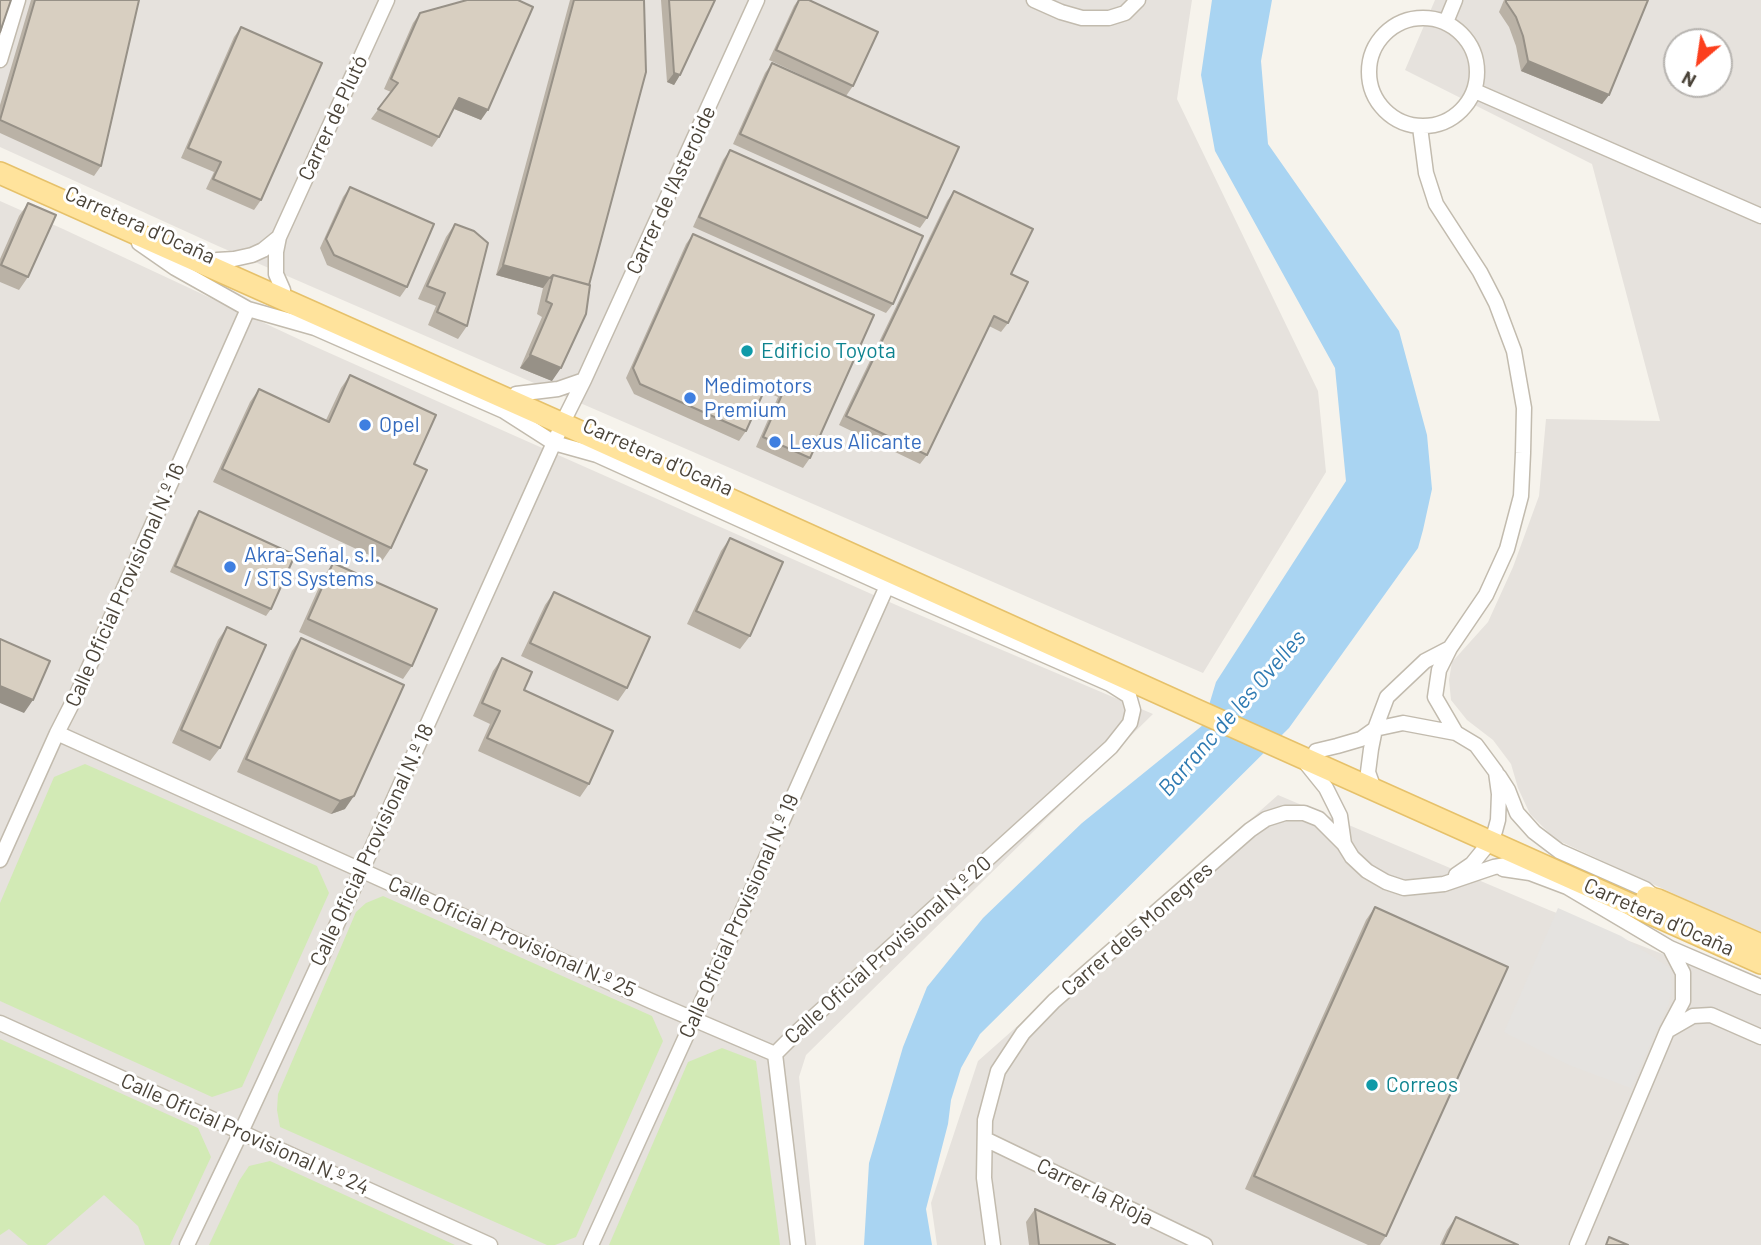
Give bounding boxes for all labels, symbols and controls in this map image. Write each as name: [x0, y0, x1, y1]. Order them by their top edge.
north arrow: [1663, 28, 1733, 98]
street label: Carrer de Plutó: [293, 51, 373, 185]
text: N: [1677, 67, 1700, 93]
street label: Carrer de l'Asteroide: [621, 102, 721, 278]
street label: Carretera d'Ocaña: [61, 181, 219, 269]
place label: Edificio Toyota: [761, 338, 896, 364]
marker: Edificio Toyota: [739, 343, 755, 359]
place label: Medimotors Premium: [704, 373, 812, 423]
marker: Medimotors Premium: [682, 390, 698, 406]
place label: Opel: [379, 412, 420, 438]
street label: Carretera d'Ocaña: [579, 413, 737, 501]
marker: Opel: [357, 417, 373, 433]
place label: Lexus Alicante: [789, 429, 922, 455]
marker: Lexus Alicante: [767, 434, 783, 450]
street label: Calle Oficial Provisional N.º 16: [60, 459, 190, 711]
place label: Akra-Señal, s.l. / STS Systems: [244, 542, 381, 592]
marker: Akra-Señal, s.l. / STS Systems: [222, 559, 238, 575]
water label: Barranc de les Ovelles: [1152, 624, 1312, 802]
street label: Calle Oficial Provisional N.º 18: [305, 720, 439, 970]
street label: Calle Oficial Provisional N.º 19: [674, 790, 804, 1042]
street label: Calle Oficial Provisional N.º 20: [779, 851, 997, 1049]
street label: Carrer dels Monegres: [1056, 856, 1218, 1002]
street label: Calle Oficial Provisional N.º 25: [384, 871, 640, 1003]
street label: Carretera d'Ocaña: [1580, 873, 1738, 961]
street label: Calle Oficial Provisional N.º 24: [117, 1068, 373, 1200]
place label: Correos: [1386, 1072, 1458, 1098]
marker: Correos: [1364, 1077, 1380, 1093]
street label: Carrer la Rioja: [1032, 1153, 1158, 1231]

